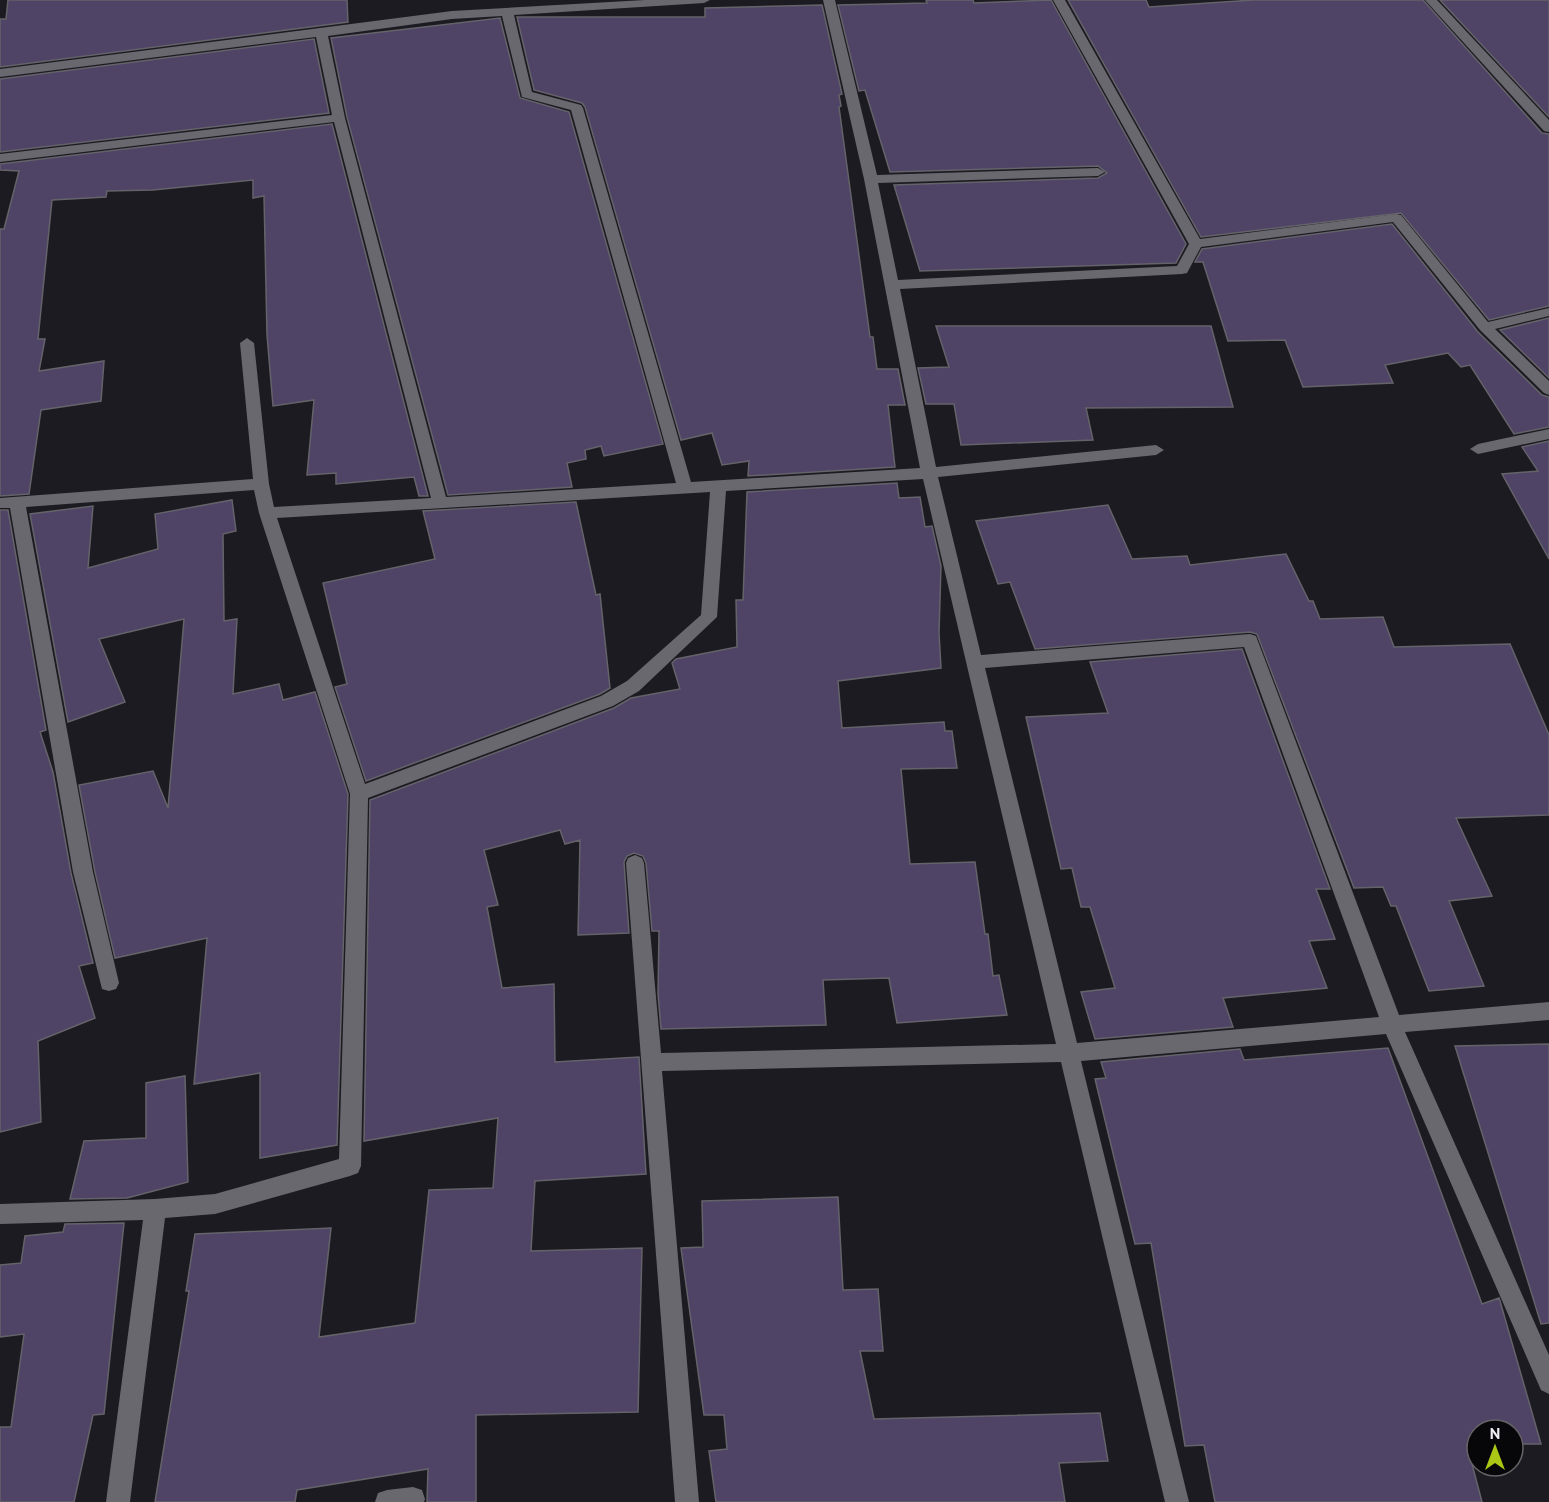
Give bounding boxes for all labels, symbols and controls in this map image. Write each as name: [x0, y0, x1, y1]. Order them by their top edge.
north arrow: [1465, 1418, 1525, 1478]
text: N: [1490, 1423, 1500, 1443]

